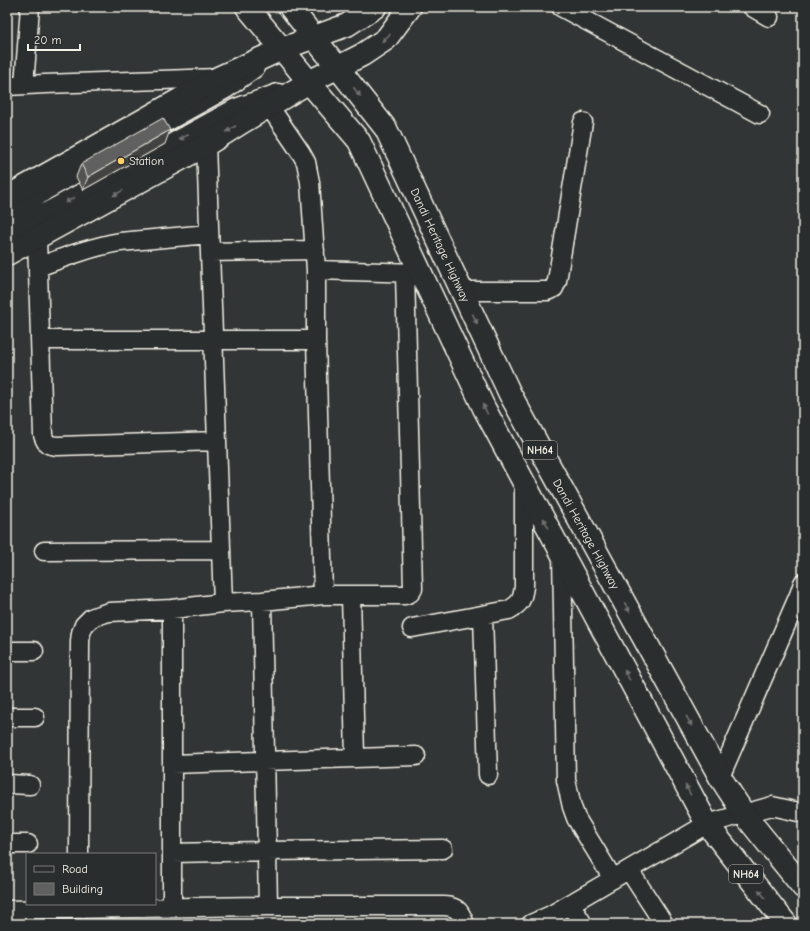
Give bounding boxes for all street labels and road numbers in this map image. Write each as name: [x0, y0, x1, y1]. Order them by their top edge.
street label: Dandi Heritage Highway: [407, 186, 473, 305]
road number: NH64: [523, 441, 557, 459]
street label: Dandi Heritage Highway: [550, 476, 622, 592]
road number: NH64: [729, 865, 763, 883]

